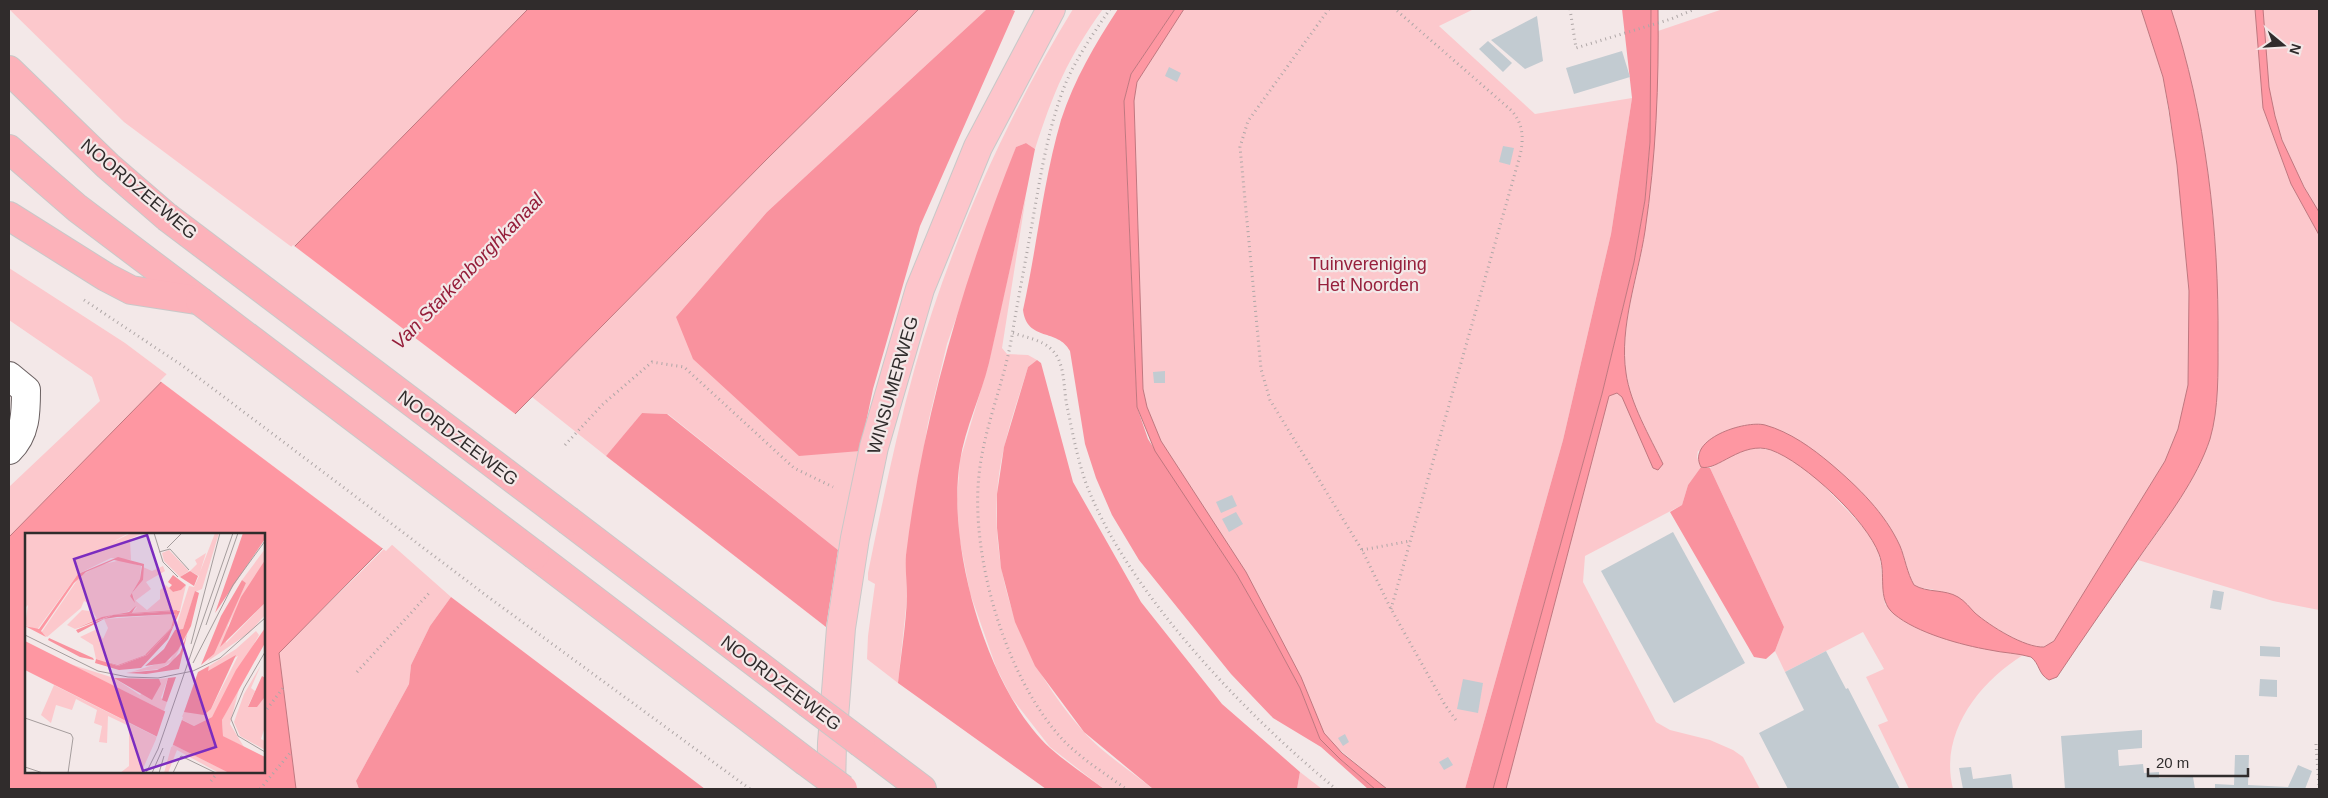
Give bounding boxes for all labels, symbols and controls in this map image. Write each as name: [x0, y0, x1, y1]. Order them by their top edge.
north arrow: [2258, 20, 2308, 70]
text: N: [2286, 42, 2305, 56]
street label: NOORDZEEWEG: [77, 135, 201, 243]
water label: Van Starkenborghkanaal: [387, 189, 548, 354]
park label: Tuinvereniging Het Noorden: [1309, 254, 1427, 295]
street label: WINSUMERWEG: [864, 314, 922, 456]
street label: NOORDZEEWEG: [394, 386, 522, 490]
inset map: [25, 533, 265, 773]
street label: NOORDZEEWEG: [717, 631, 845, 735]
scale bar: [2148, 746, 2248, 778]
text: 20 m: [2156, 754, 2189, 771]

